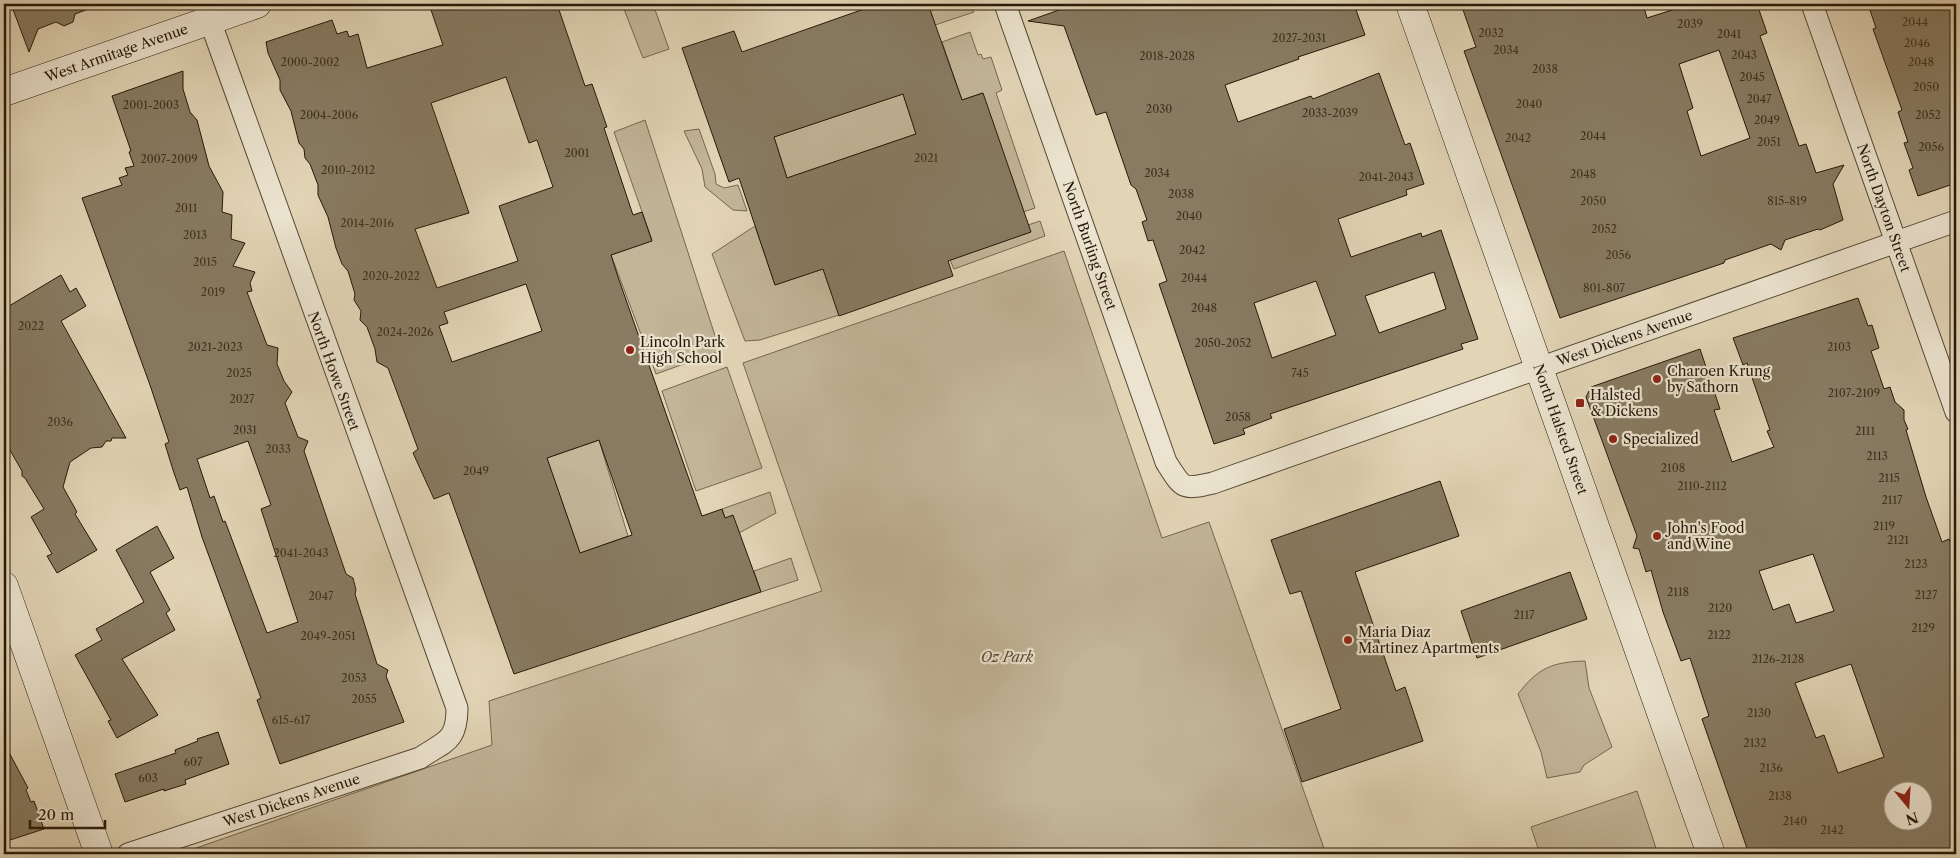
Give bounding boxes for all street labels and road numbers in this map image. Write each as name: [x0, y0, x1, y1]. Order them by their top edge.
street label: West Armitage Avenue: [42, 20, 190, 86]
street label: North Dayton Street: [1853, 141, 1915, 274]
street label: North Burling Street: [1059, 179, 1121, 312]
street label: West Dickens Avenue: [1553, 306, 1695, 370]
street label: North Howe Street: [304, 309, 364, 433]
street label: North Halsted Street: [1529, 361, 1592, 497]
street label: West Dickens Avenue: [220, 769, 362, 831]

